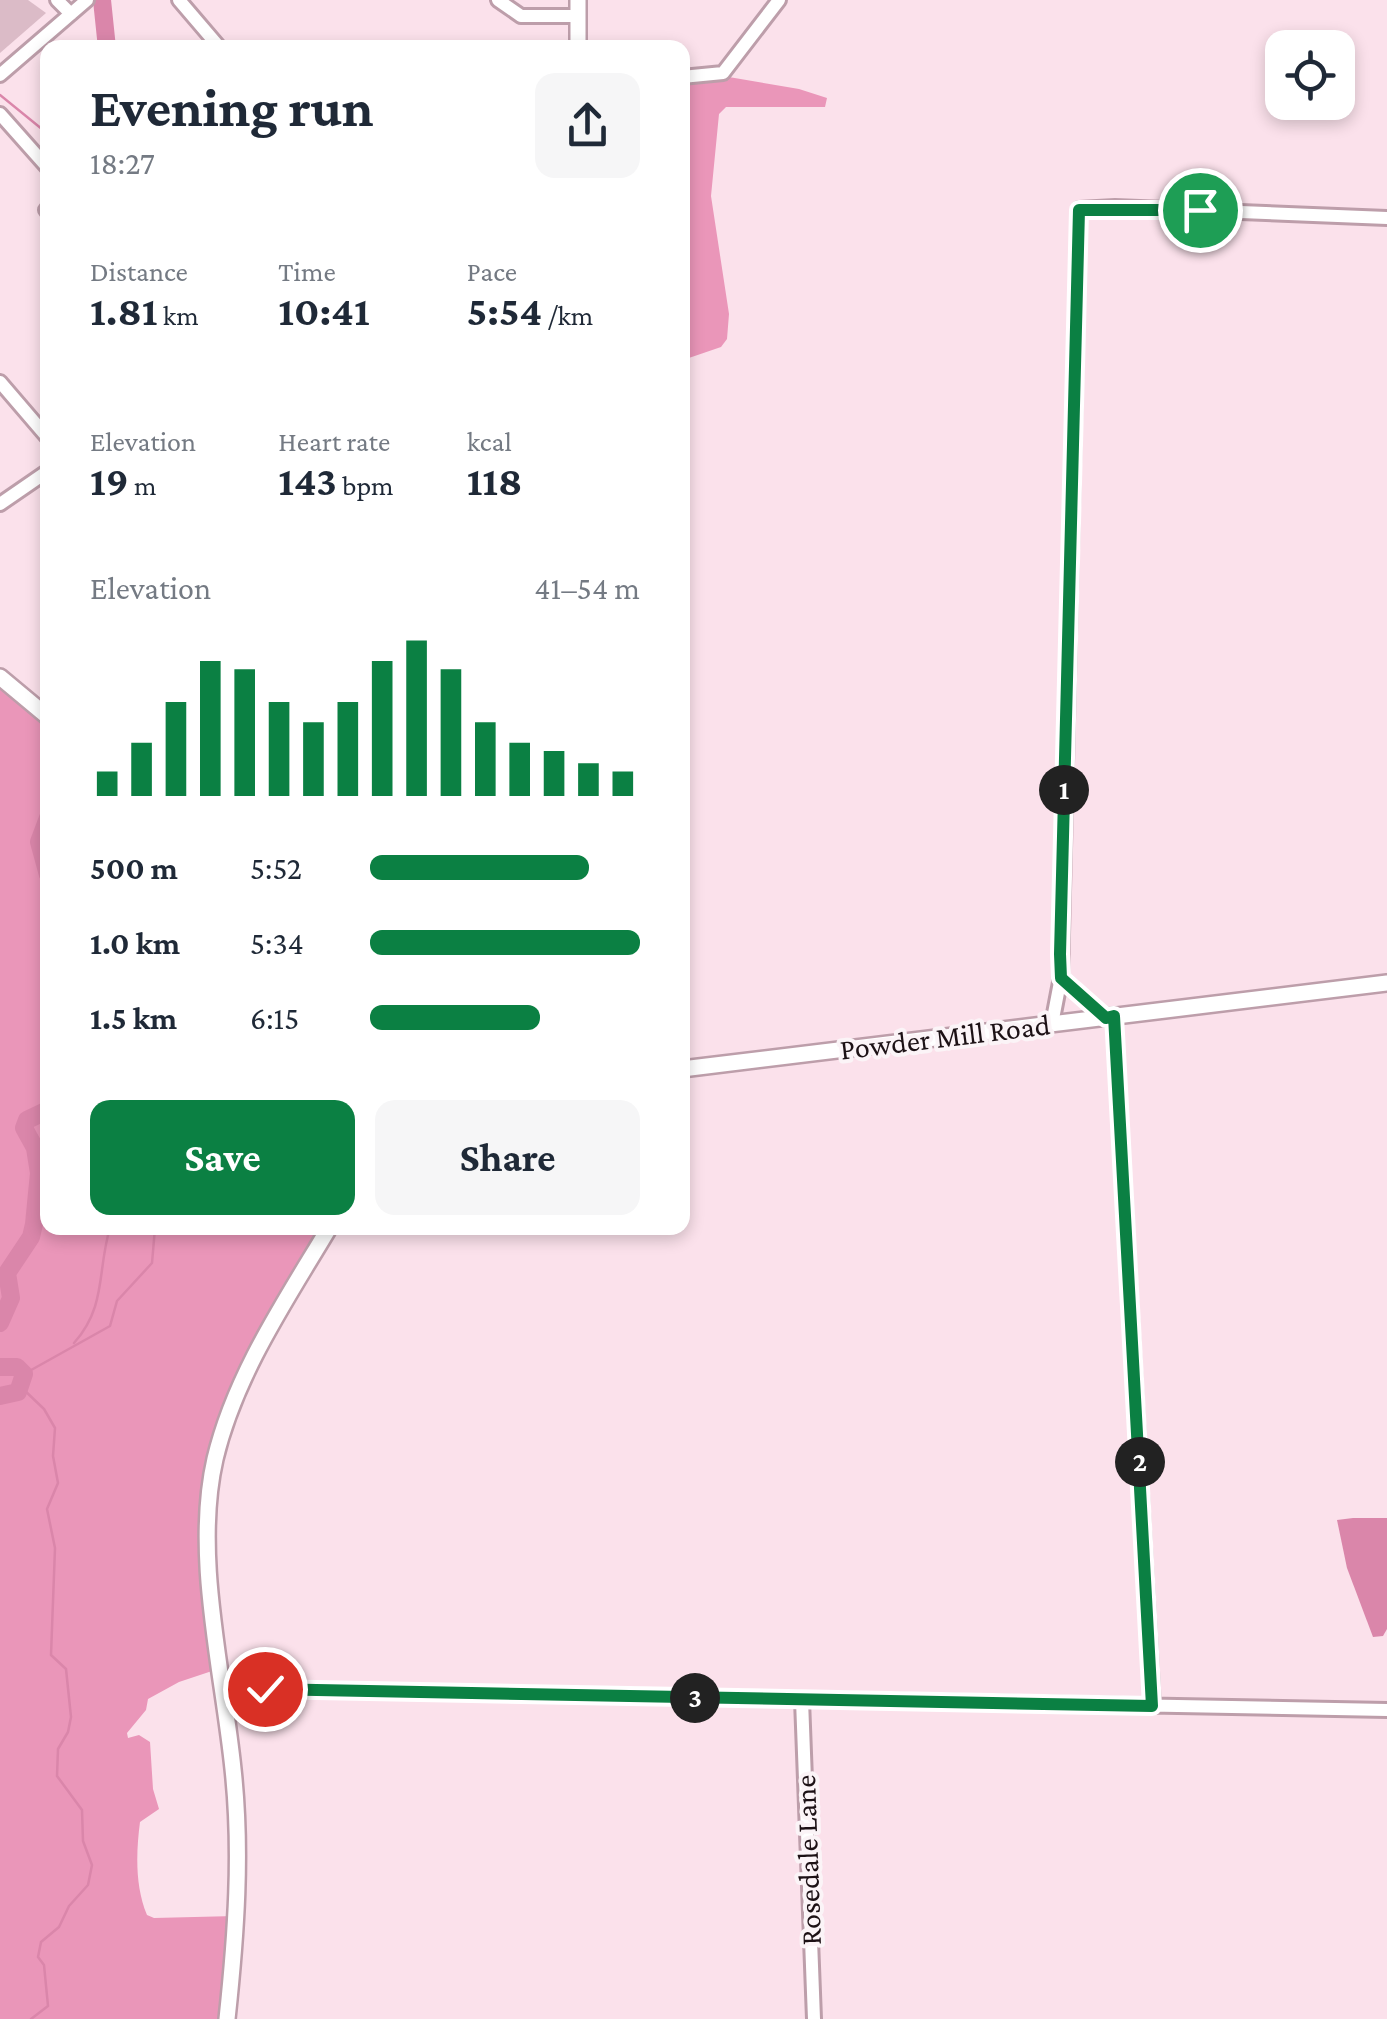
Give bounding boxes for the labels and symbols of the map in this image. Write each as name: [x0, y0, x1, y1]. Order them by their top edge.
pin: [1158, 168, 1243, 253]
pin: 1: [1039, 765, 1089, 815]
street label: Powder Mill Road: [838, 1007, 1052, 1066]
pin: 2: [1115, 1437, 1165, 1487]
pin: [223, 1647, 308, 1732]
pin: 3: [670, 1673, 720, 1723]
street label: Rosedale Lane: [788, 1774, 827, 1946]

